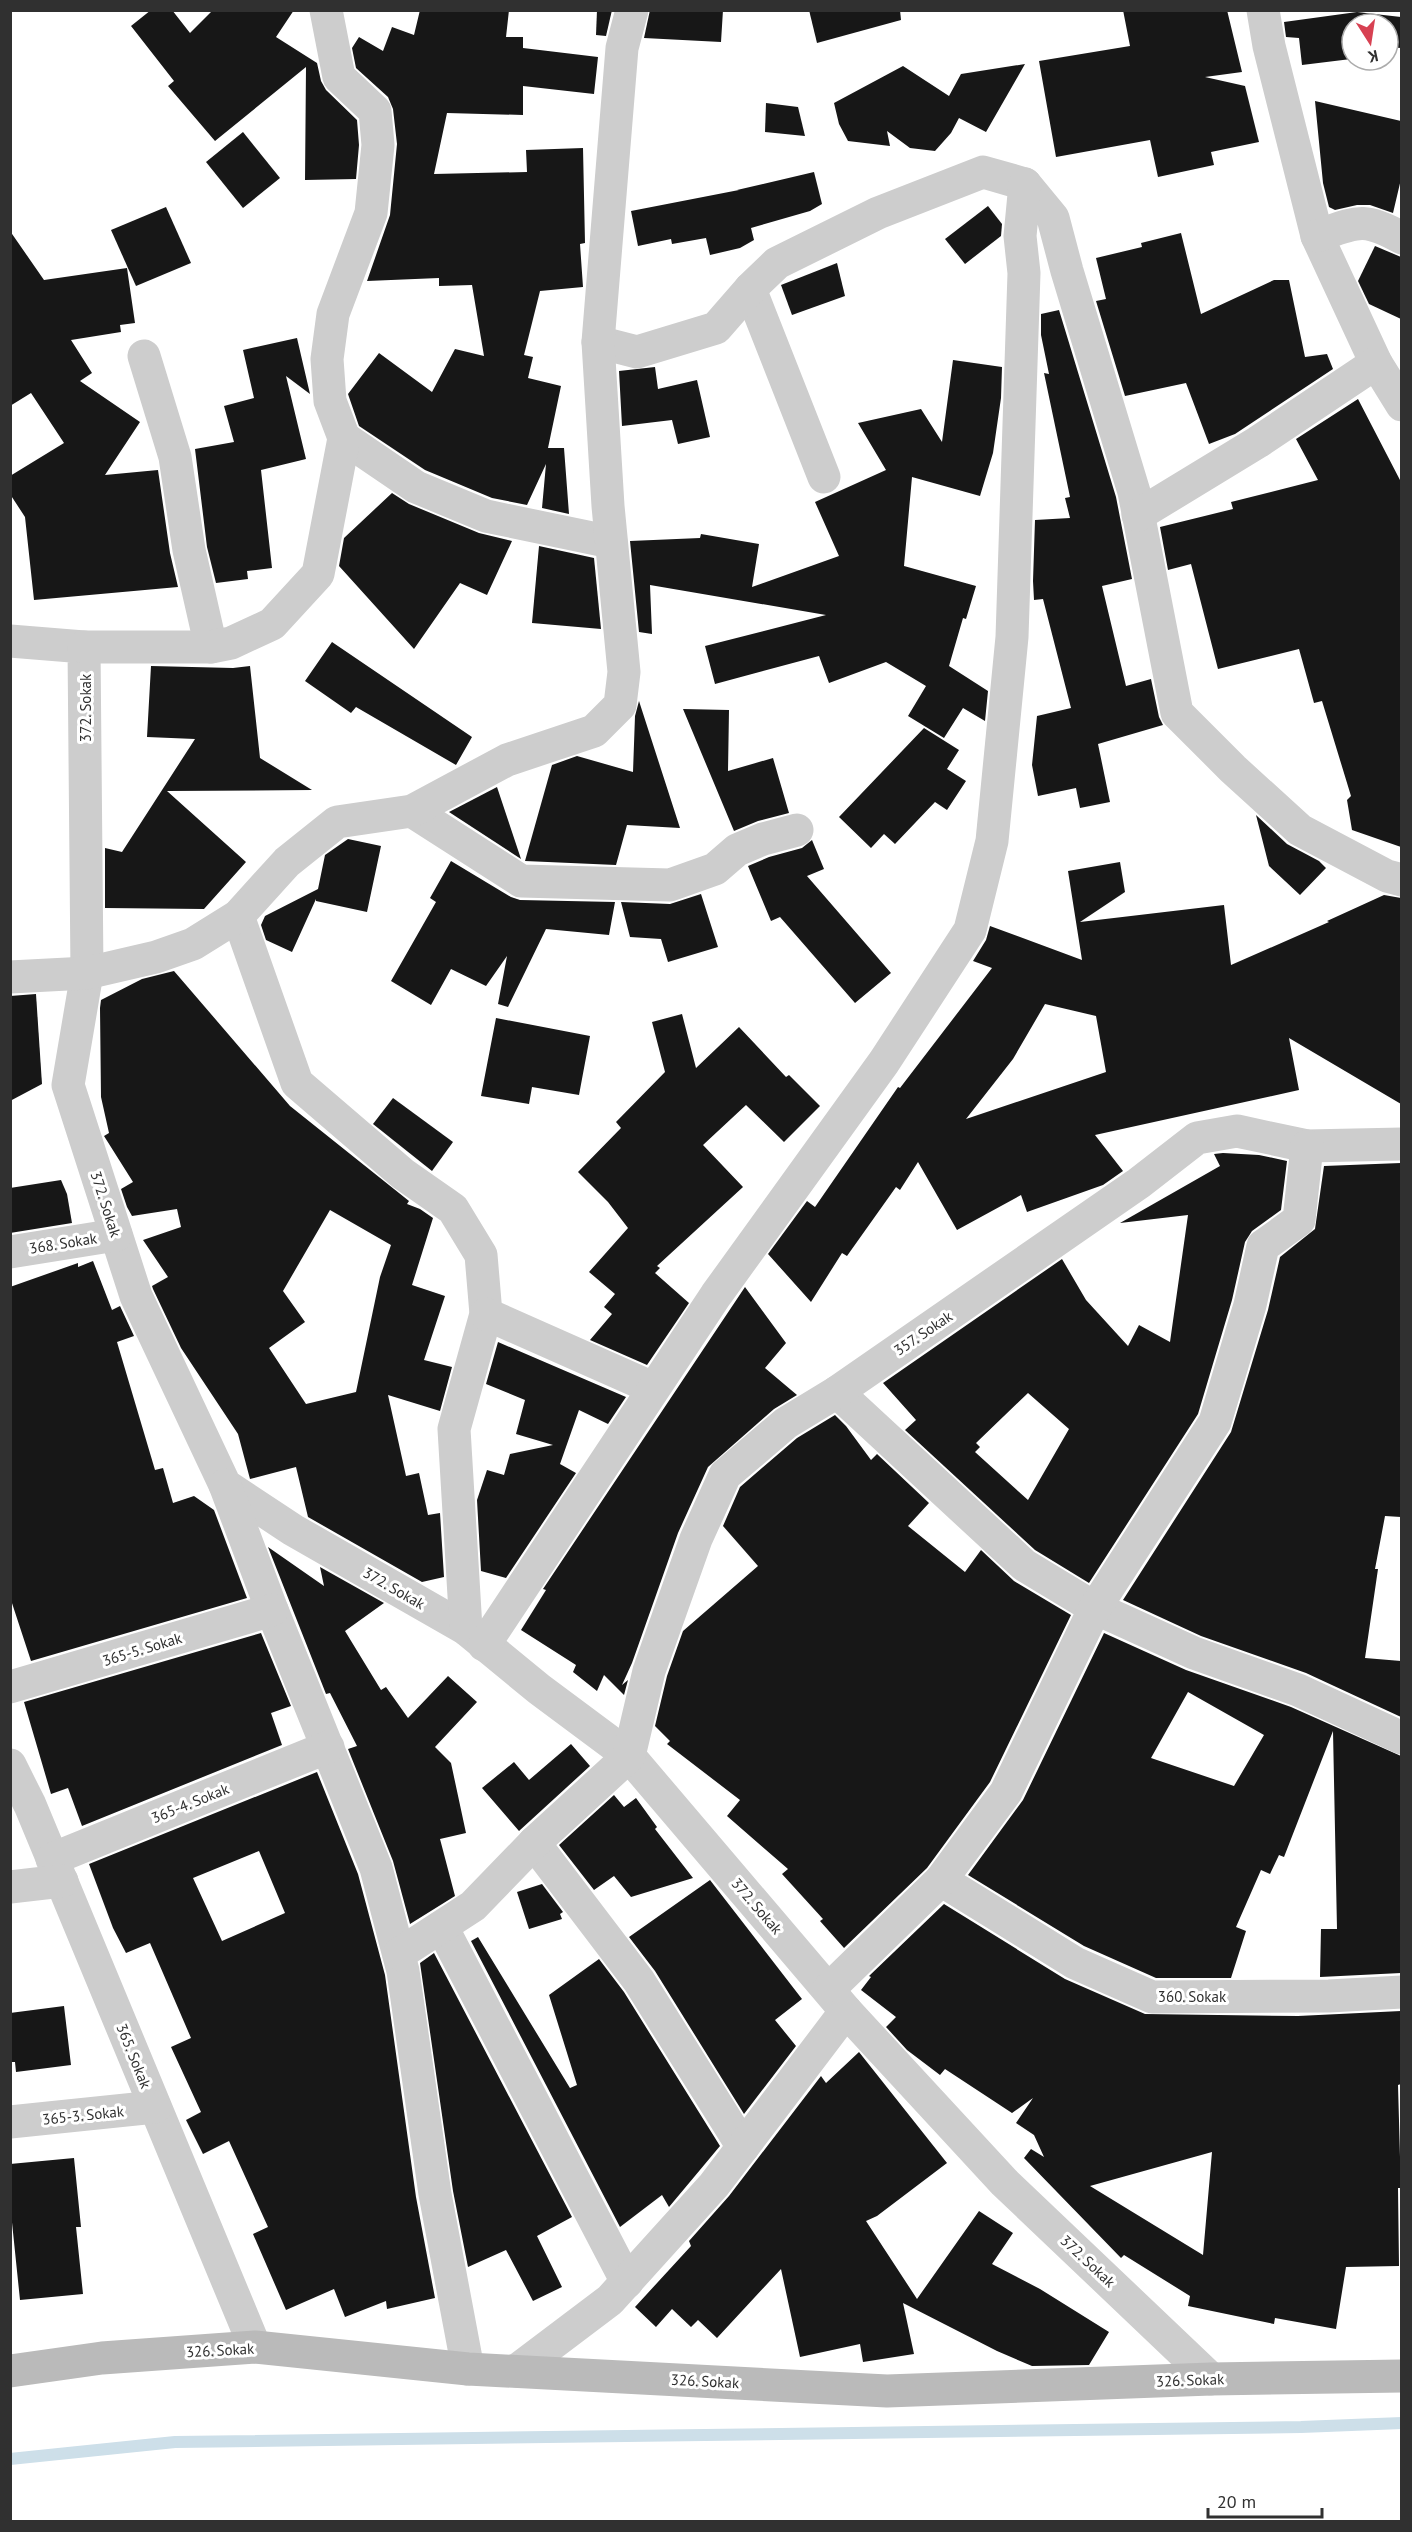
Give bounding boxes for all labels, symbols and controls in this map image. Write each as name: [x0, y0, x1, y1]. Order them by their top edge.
north arrow: [1340, 12, 1400, 72]
text: K: [1366, 46, 1380, 68]
street label: 372. Sokak: [76, 673, 95, 742]
street label: 372. Sokak: [86, 1169, 126, 1240]
street label: 368. Sokak: [28, 1228, 99, 1258]
street label: 357. Sokak: [890, 1306, 957, 1360]
street label: 372. Sokak: [360, 1563, 429, 1614]
street label: 365-5. Sokak: [100, 1628, 185, 1670]
street label: 365-4. Sokak: [148, 1779, 232, 1827]
street label: 372. Sokak: [727, 1874, 787, 1939]
street label: 360. Sokak: [1158, 1987, 1227, 2006]
street label: 365. Sokak: [112, 2021, 156, 2092]
street label: 365-3. Sokak: [41, 2101, 126, 2129]
street label: 372. Sokak: [1057, 2231, 1120, 2292]
street label: 326. Sokak: [185, 2339, 255, 2361]
street label: 326. Sokak: [1155, 2369, 1225, 2391]
street label: 326. Sokak: [670, 2370, 740, 2392]
scale bar: [1208, 2481, 1322, 2519]
text: 20 m: [1217, 2490, 1256, 2513]

